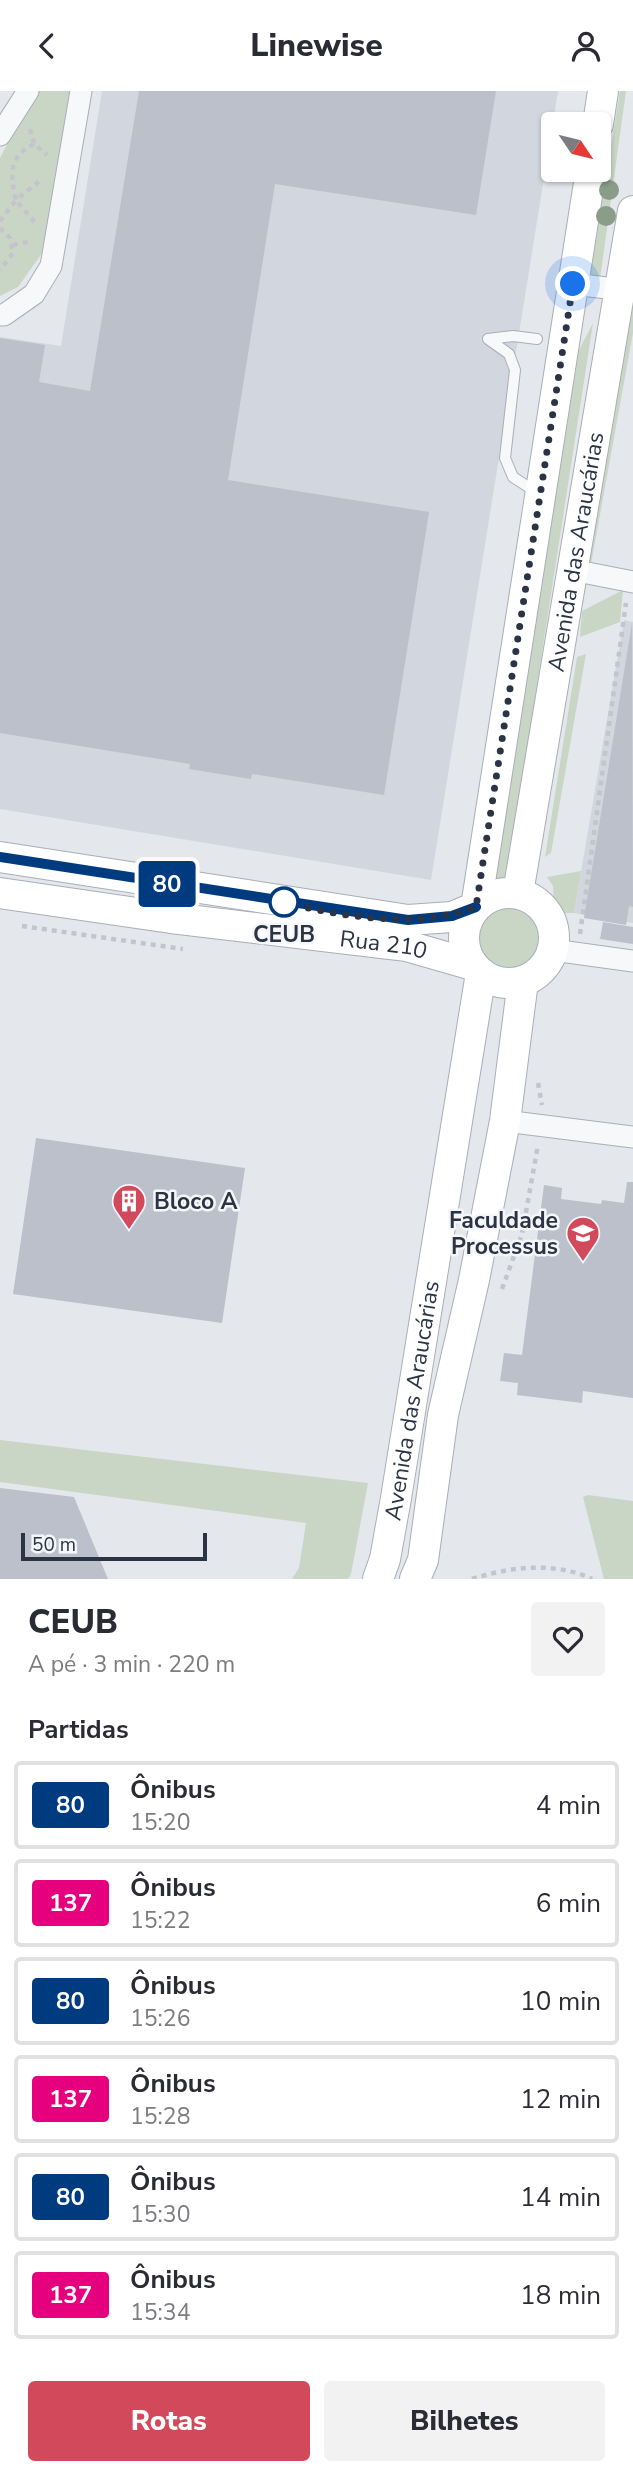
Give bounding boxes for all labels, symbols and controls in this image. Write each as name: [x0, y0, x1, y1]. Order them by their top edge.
text: Linewise: [250, 24, 383, 67]
icon: back: [28, 27, 66, 65]
icon: person: [567, 27, 605, 65]
north arrow: [541, 112, 611, 182]
map controls: [541, 112, 611, 182]
your location: [555, 266, 590, 301]
street label: Avenida das Araucárias: [540, 430, 611, 674]
line badge: 80: [136, 861, 198, 907]
text: 80: [153, 868, 181, 900]
marker: CEUB: [269, 887, 299, 917]
place label: CEUB: [253, 919, 315, 950]
street label: Rua 210: [338, 923, 431, 967]
building icon: Bloco A: [110, 1182, 148, 1231]
place label: Bloco A: [154, 1186, 238, 1217]
place label: Faculdade Processus: [449, 1205, 558, 1262]
school or university icon: Faculdade Processus: [564, 1214, 602, 1263]
street label: Avenida das Araucárias: [377, 1278, 446, 1523]
scale bar: [21, 1530, 206, 1562]
text: 50 m: [32, 1532, 76, 1558]
text: CEUB: [28, 1600, 118, 1645]
button: heart: [531, 1602, 605, 1676]
text: A pé · 3 min · 220 m: [28, 1649, 235, 1680]
text: Partidas: [28, 1712, 129, 1747]
text: Ônibus: [130, 1772, 216, 1807]
text: 4 min: [536, 1788, 601, 1823]
text: 80: [56, 1789, 85, 1821]
text: 15:20: [130, 1807, 190, 1838]
text: Ônibus: [130, 1870, 216, 1905]
text: 6 min: [536, 1886, 601, 1921]
text: 137: [49, 1887, 92, 1919]
text: 15:22: [130, 1905, 190, 1936]
text: Ônibus: [130, 1968, 216, 2003]
text: 10 min: [520, 1984, 601, 2019]
text: 80: [56, 1985, 85, 2017]
text: 15:26: [130, 2003, 190, 2034]
text: Ônibus: [130, 2066, 216, 2101]
text: 12 min: [520, 2082, 601, 2117]
text: 137: [49, 2083, 92, 2115]
text: 15:28: [130, 2101, 190, 2132]
text: Ônibus: [130, 2164, 216, 2199]
text: 14 min: [520, 2180, 601, 2215]
text: 80: [56, 2181, 85, 2213]
text: 15:30: [130, 2199, 190, 2230]
text: Ônibus: [130, 2262, 216, 2297]
text: 18 min: [520, 2278, 601, 2313]
text: 137: [49, 2279, 92, 2311]
text: 15:34: [130, 2297, 190, 2328]
button: Rotas: [28, 2381, 310, 2461]
button: Bilhetes: [324, 2381, 605, 2461]

